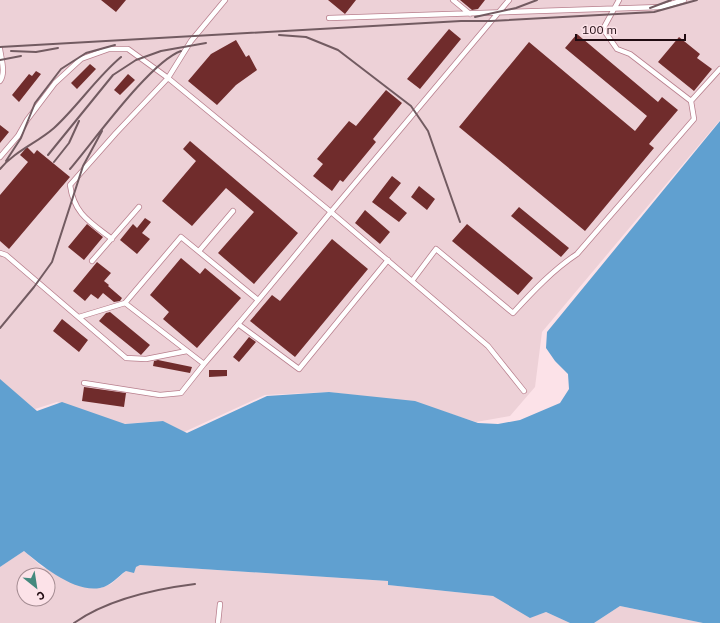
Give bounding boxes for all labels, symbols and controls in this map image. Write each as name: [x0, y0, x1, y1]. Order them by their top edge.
scale bar: [576, 16, 685, 42]
text: 100 m: [582, 22, 617, 37]
north arrow: [16, 567, 56, 607]
text: С: [34, 588, 48, 604]

